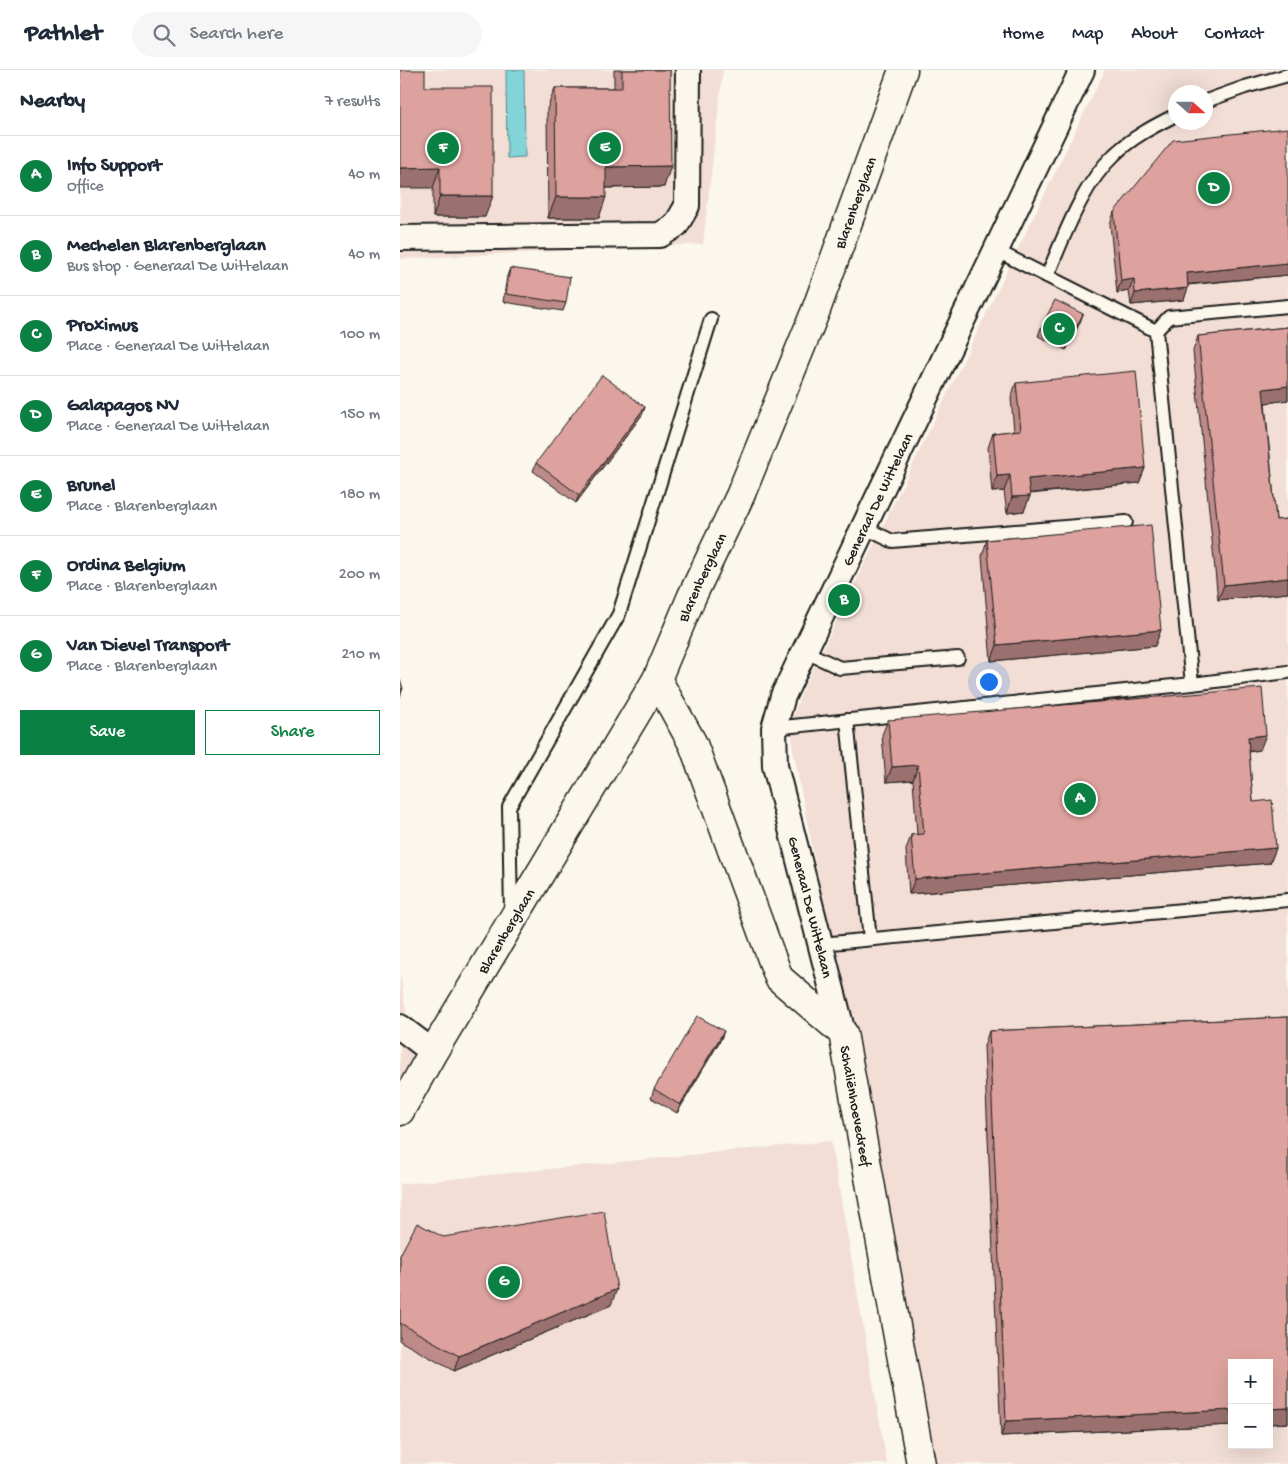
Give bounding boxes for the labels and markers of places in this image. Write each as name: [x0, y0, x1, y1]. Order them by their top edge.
pin: F: [427, 129, 459, 167]
pin: E: [589, 129, 621, 167]
pin: D: [1198, 169, 1230, 207]
pin: C: [1043, 310, 1075, 348]
pin: B: [828, 581, 860, 619]
pin: A: [1064, 780, 1096, 818]
pin: G: [488, 1263, 520, 1301]

